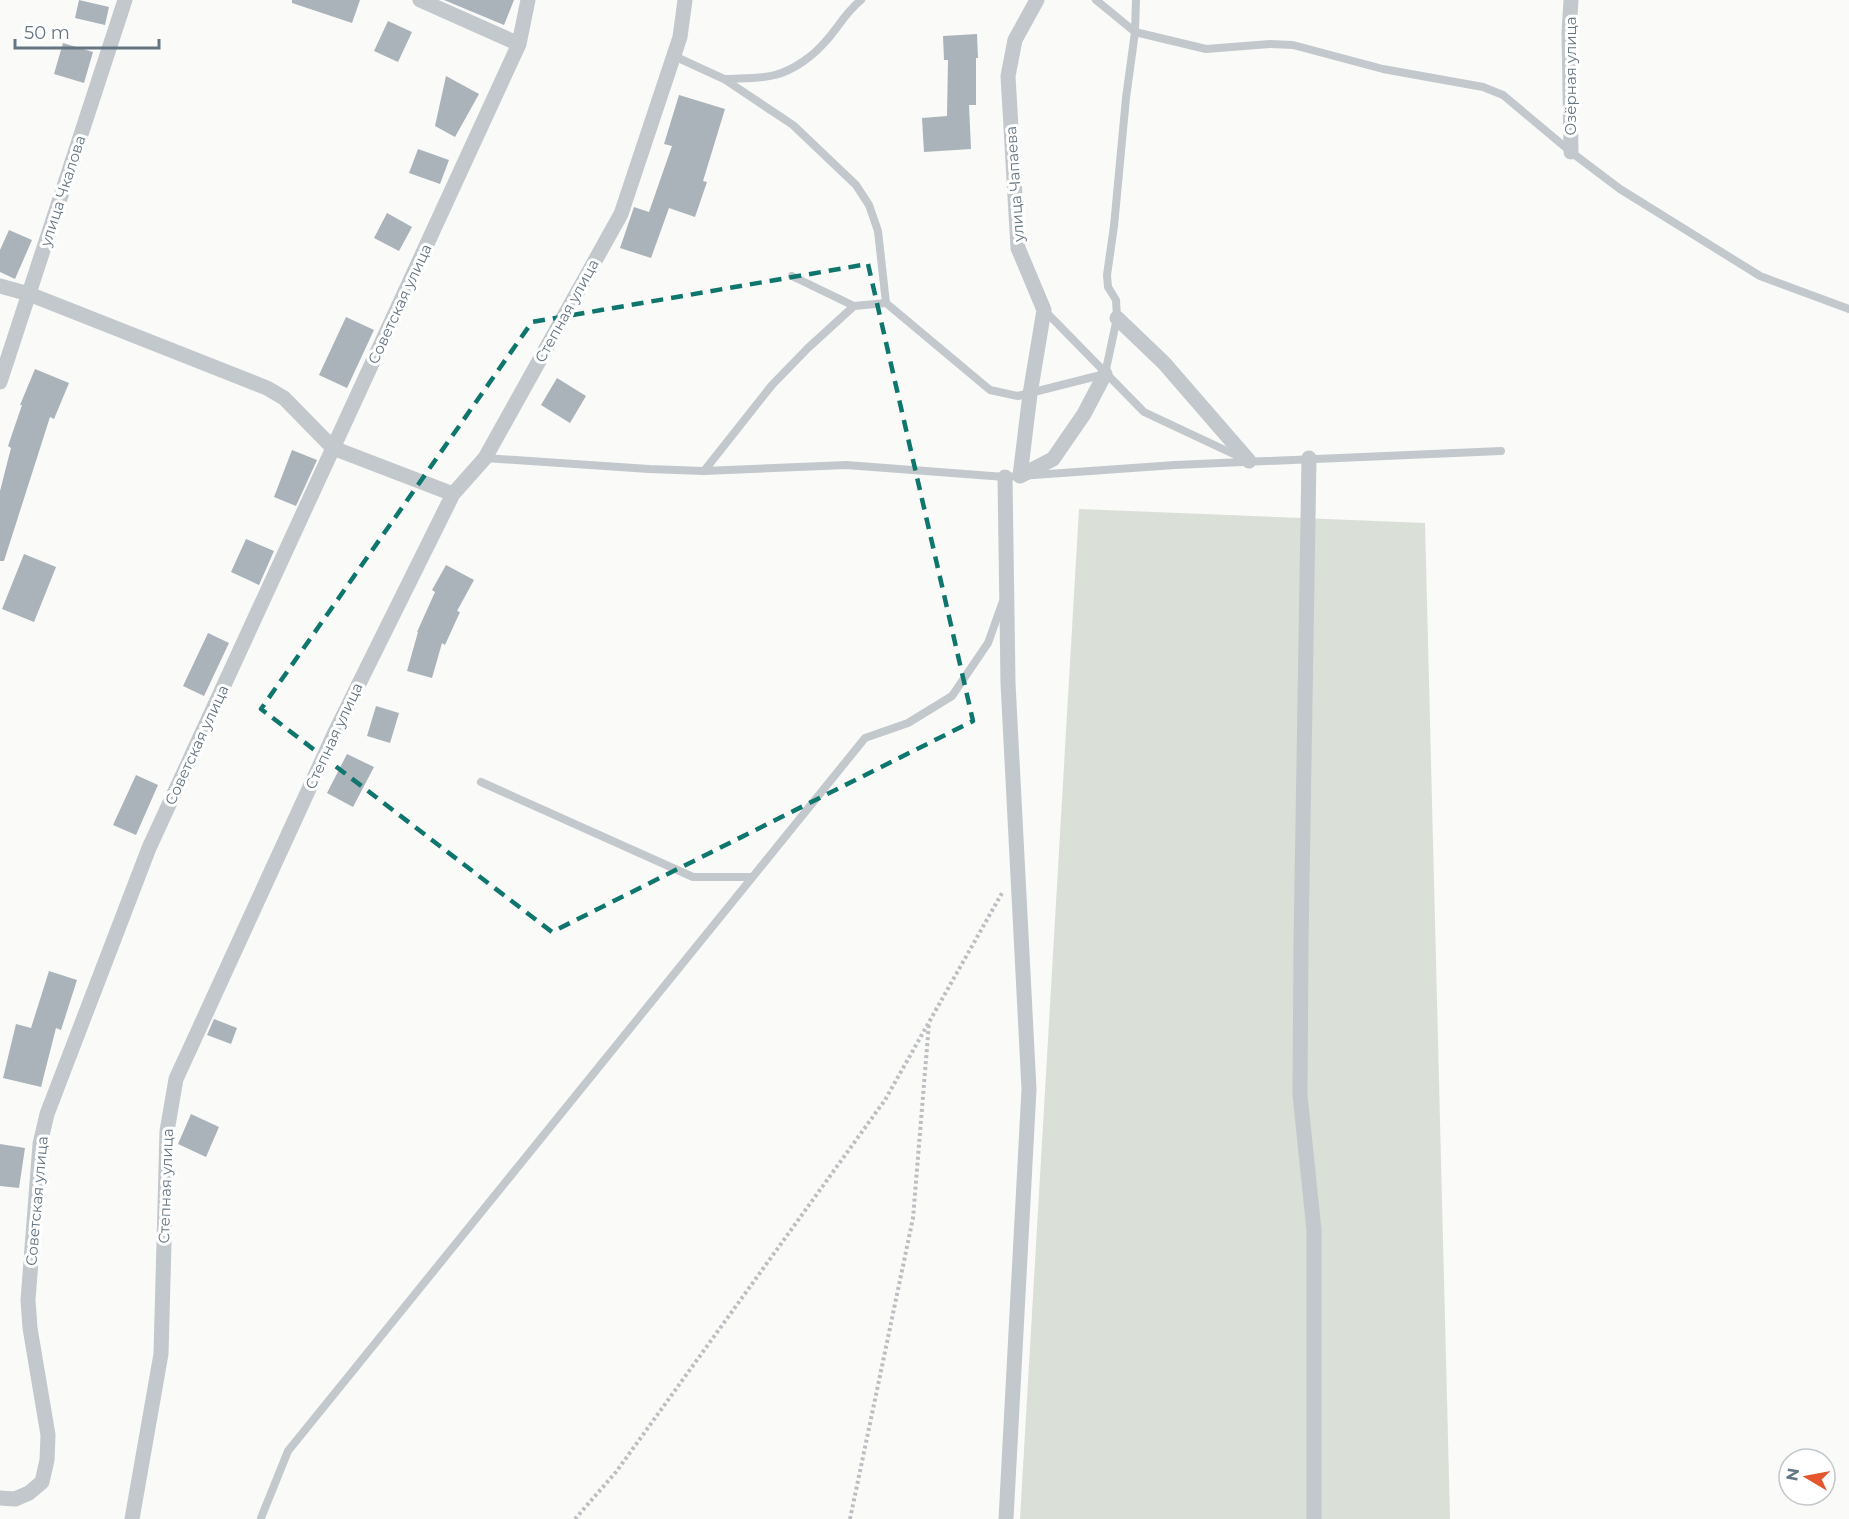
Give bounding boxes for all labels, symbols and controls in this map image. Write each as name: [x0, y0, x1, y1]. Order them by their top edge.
scale bar: [15, 12, 159, 50]
street label: Озёрная улица: [1561, 16, 1580, 136]
text: 50 m: [24, 22, 70, 44]
street label: улица Чапаева: [1001, 125, 1028, 244]
street label: улица Чкалова: [35, 133, 89, 250]
street label: Советская улица: [363, 241, 436, 367]
street label: Степная улица: [530, 256, 603, 366]
street label: Степная улица: [301, 679, 367, 792]
street label: Советская улица: [160, 682, 233, 808]
street label: Степная улица: [154, 1128, 177, 1244]
street label: Советская улица: [21, 1135, 52, 1267]
north arrow: [1777, 1447, 1837, 1507]
text: N: [1782, 1466, 1803, 1483]

